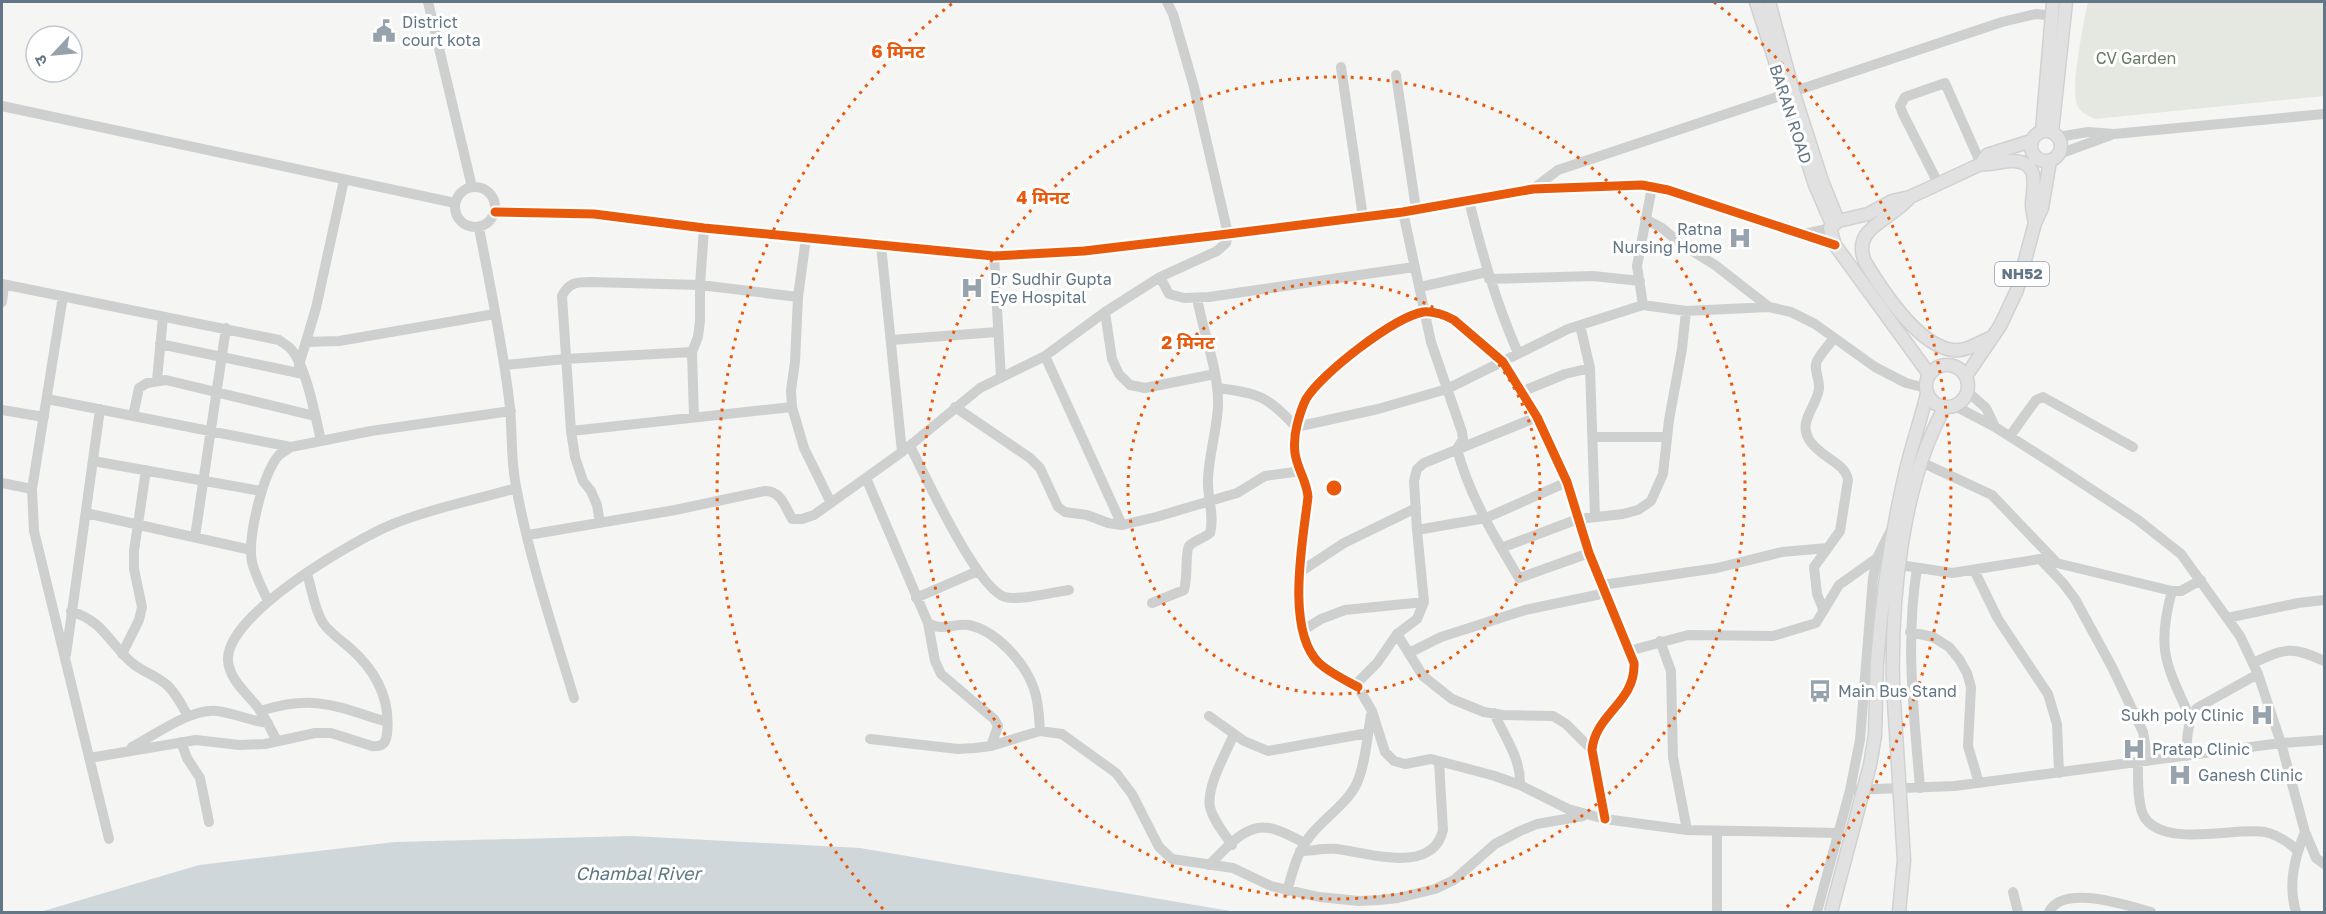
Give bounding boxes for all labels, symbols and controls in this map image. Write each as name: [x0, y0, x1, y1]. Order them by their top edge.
place label: District court kota: [402, 12, 481, 50]
public building icon: District court kota: [371, 18, 397, 44]
north arrow: [24, 24, 84, 84]
text: 6 मिनट: [871, 40, 925, 62]
park label: CV Garden: [2096, 48, 2176, 68]
text: उ: [29, 51, 52, 69]
street label: BARAN ROAD: [1766, 62, 1816, 166]
text: 4 मिनट: [1016, 186, 1070, 208]
place label: Ratna Nursing Home: [1612, 219, 1722, 257]
hospital icon: Ratna Nursing Home: [1727, 225, 1753, 251]
road number: NH52: [1995, 262, 2049, 286]
place label: Dr Sudhir Gupta Eye Hospital: [990, 269, 1112, 307]
hospital icon: Dr Sudhir Gupta Eye Hospital: [959, 275, 985, 301]
text: 2 मिनट: [1161, 331, 1215, 353]
centre of rings: [1324, 478, 1344, 498]
bus stop icon: Main Bus Stand: [1807, 678, 1833, 704]
place label: Main Bus Stand: [1838, 681, 1957, 701]
hospital icon: Sukh poly Clinic: [2249, 702, 2275, 728]
place label: Sukh poly Clinic: [2121, 705, 2244, 725]
hospital icon: Pratap Clinic: [2121, 736, 2147, 762]
place label: Pratap Clinic: [2152, 739, 2250, 759]
hospital icon: Ganesh Clinic: [2167, 762, 2193, 788]
place label: Ganesh Clinic: [2198, 765, 2303, 785]
water label: Chambal River: [575, 862, 704, 884]

